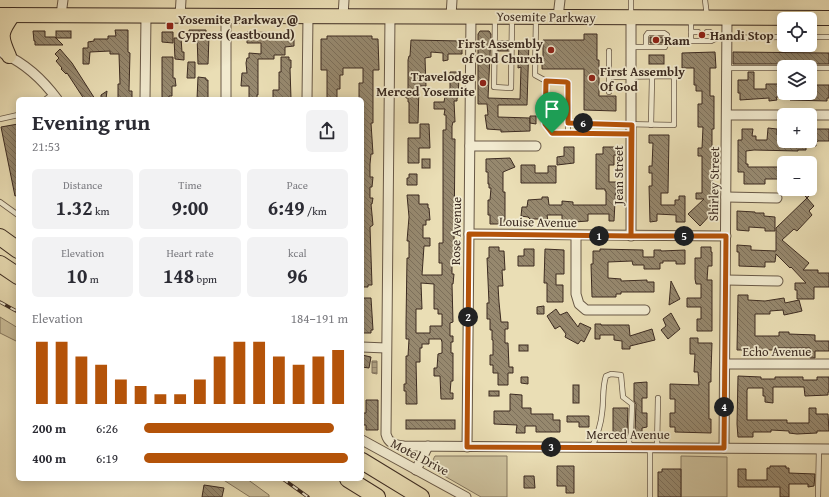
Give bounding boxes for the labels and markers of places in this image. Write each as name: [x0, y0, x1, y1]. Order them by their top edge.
place label: Yosemite Parkway @ Cypress (eastbound): [178, 10, 298, 44]
marker: Yosemite Parkway @ Cypress (eastbound): [165, 21, 175, 31]
place label: Handi Stop: [710, 26, 774, 45]
marker: Handi Stop: [697, 30, 707, 40]
place label: Ram: [664, 31, 691, 50]
place label: First Assembly of God Church: [458, 34, 543, 68]
marker: Ram: [651, 35, 661, 45]
marker: First Assembly of God Church: [546, 45, 556, 55]
place label: First Assembly Of God: [600, 62, 685, 96]
place label: Travelodge Merced Yosemite: [376, 67, 475, 101]
marker: First Assembly Of God: [587, 73, 597, 83]
marker: Travelodge Merced Yosemite: [478, 78, 488, 88]
pin: [535, 92, 569, 133]
pin: 6: [573, 113, 593, 133]
pin: 1: [589, 226, 609, 246]
pin: 5: [674, 226, 694, 246]
pin: 2: [458, 307, 478, 327]
pin: 4: [714, 397, 734, 417]
pin: 3: [541, 437, 561, 457]

